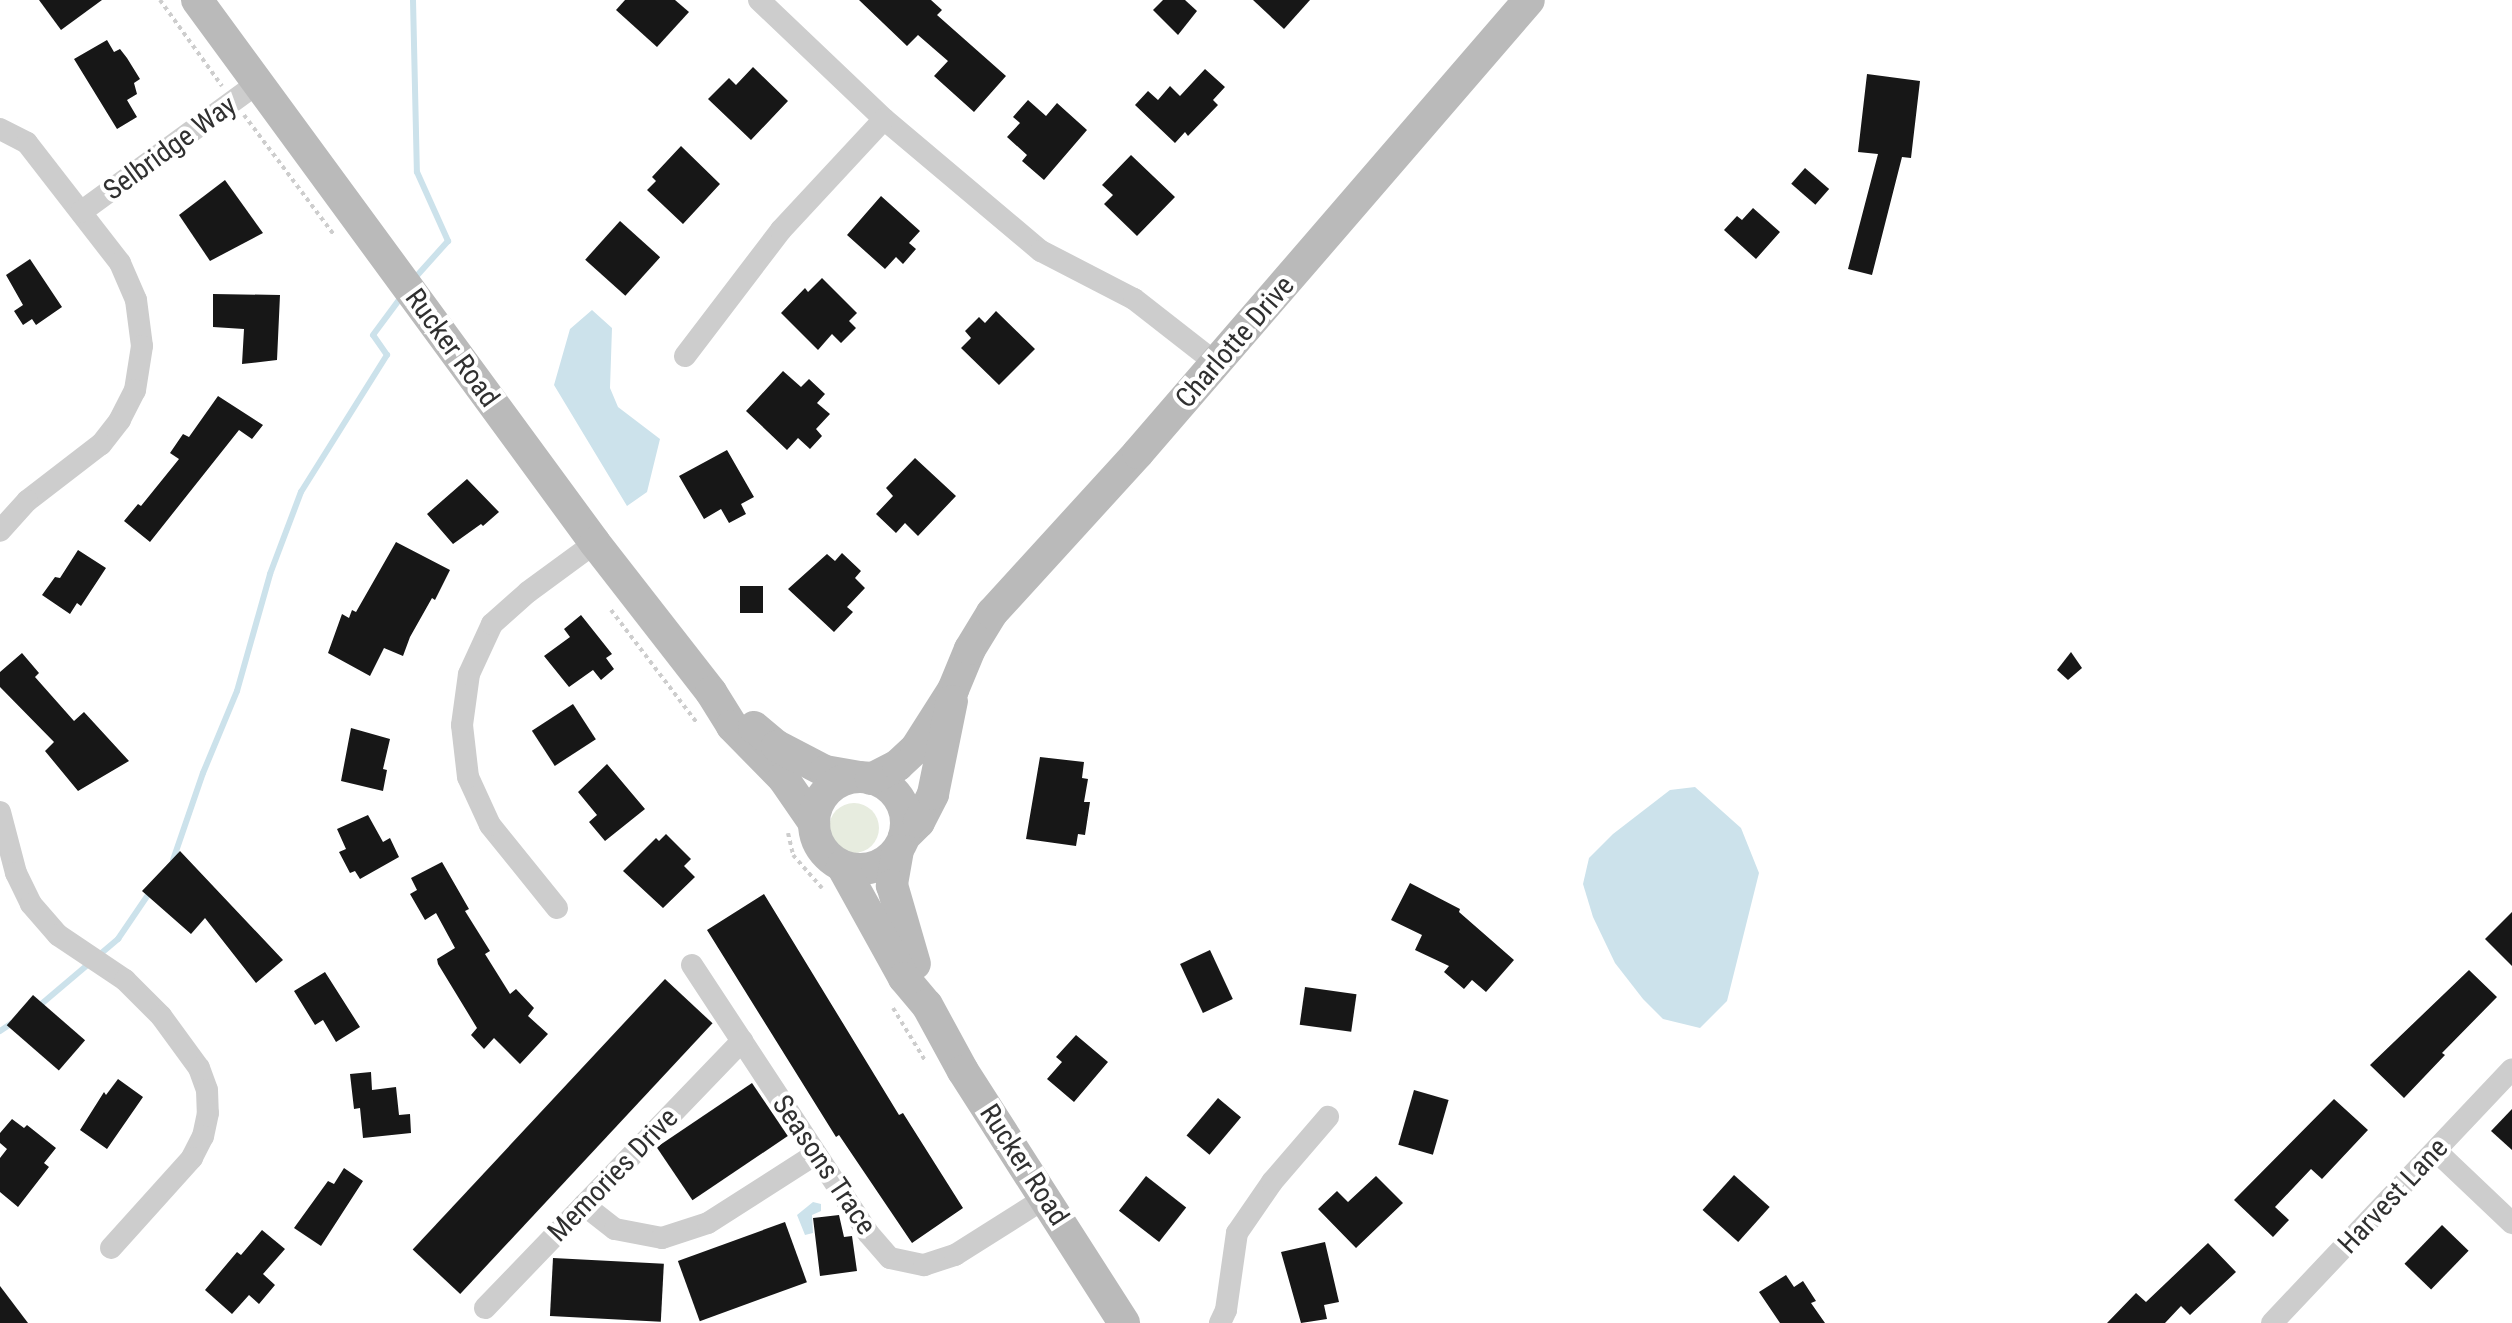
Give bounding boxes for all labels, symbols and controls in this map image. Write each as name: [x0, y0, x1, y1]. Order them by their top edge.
street label: Selbridge Way: [97, 89, 243, 207]
street label: Charlotte Drive: [1169, 269, 1301, 415]
street label: Rucker Road: [398, 282, 506, 414]
street label: Seasons Trace: [765, 1089, 883, 1241]
street label: Rucker Road: [972, 1098, 1076, 1232]
street label: Memories Drive: [541, 1101, 685, 1249]
street label: Harvest Lane: [2331, 1131, 2455, 1261]

